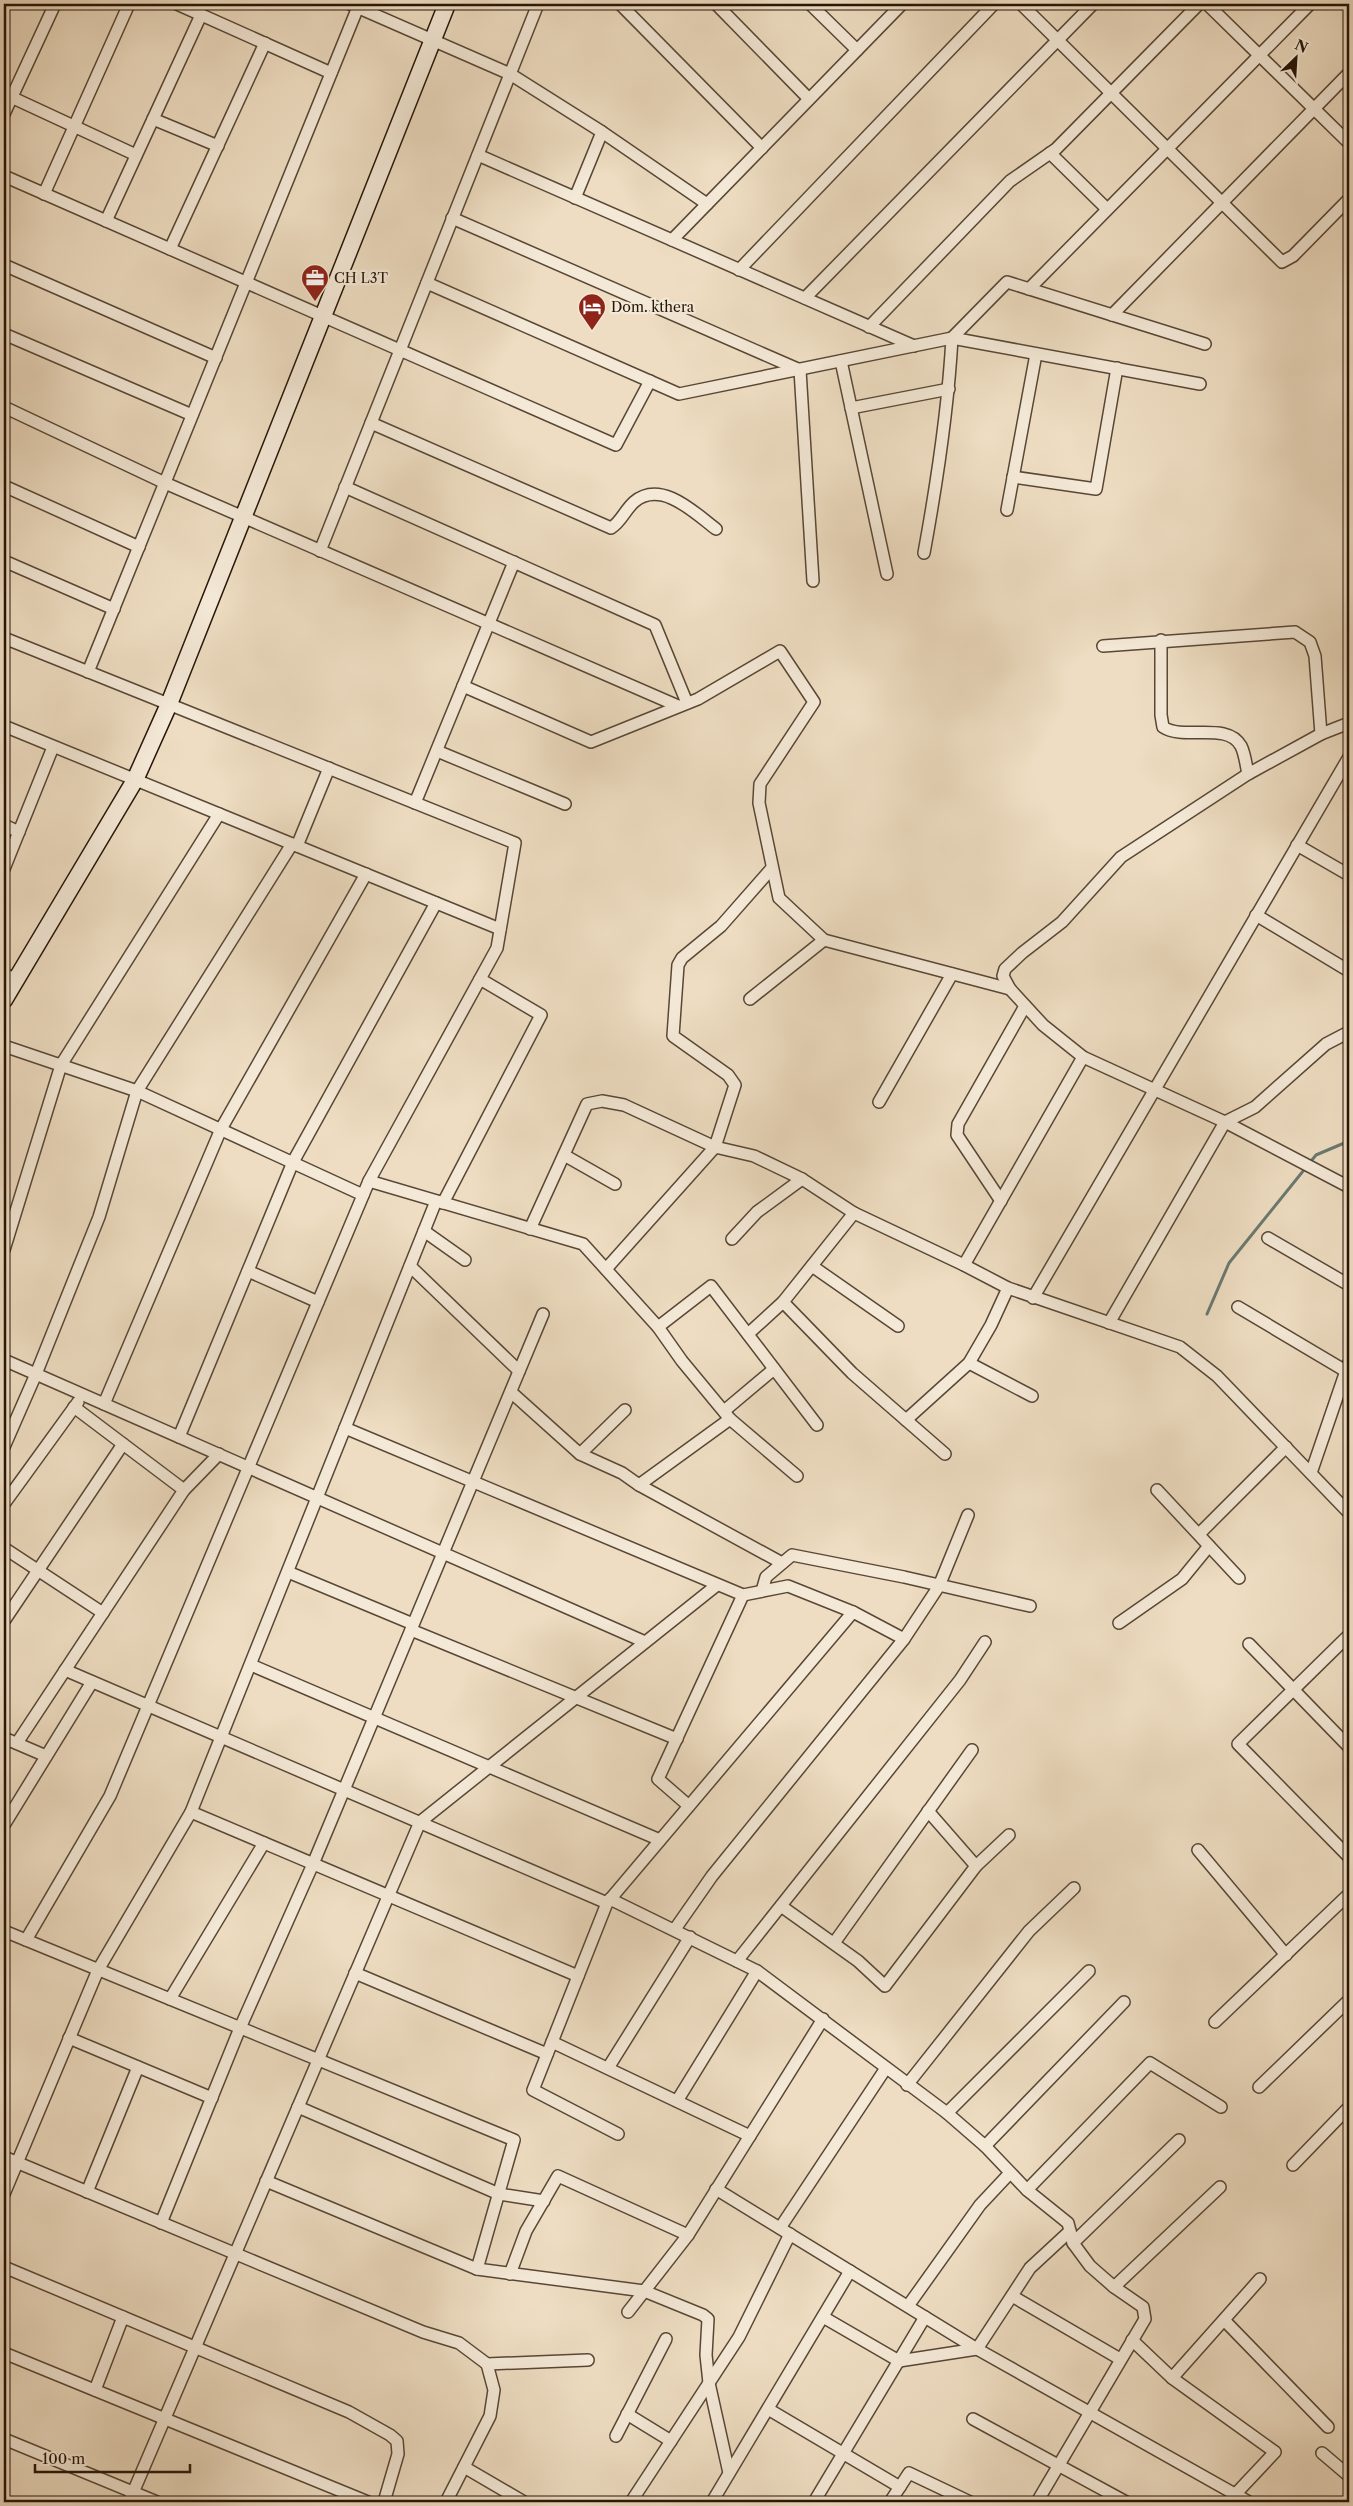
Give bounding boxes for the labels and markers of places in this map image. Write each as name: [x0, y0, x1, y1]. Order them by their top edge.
office icon: CH L3T: [300, 263, 330, 302]
place label: CH L3T: [334, 269, 388, 287]
hotel icon: Dom. kthera: [577, 292, 607, 331]
place label: Dom. kthera: [611, 298, 695, 316]

